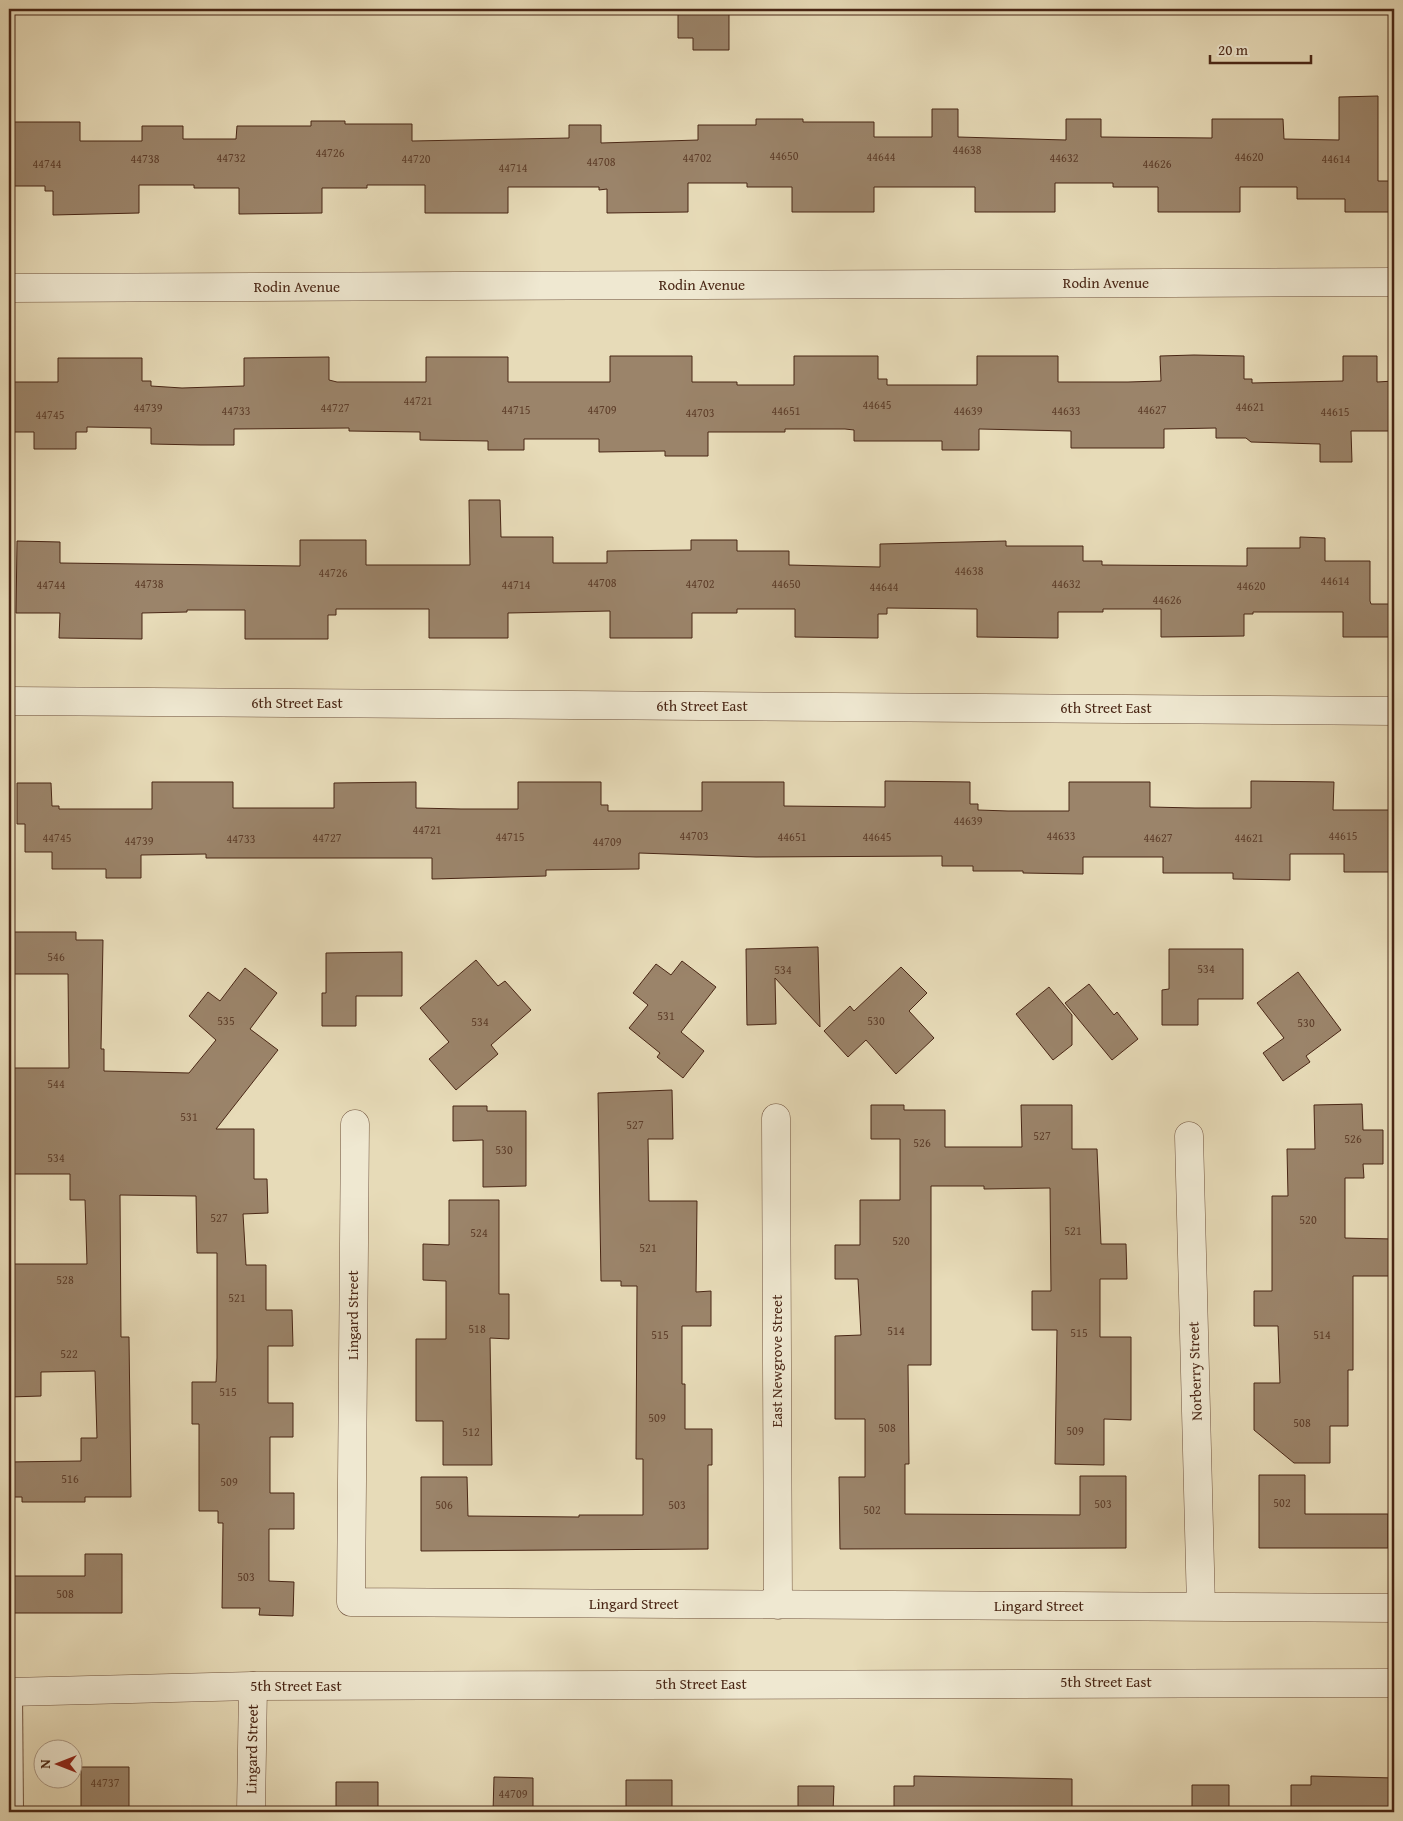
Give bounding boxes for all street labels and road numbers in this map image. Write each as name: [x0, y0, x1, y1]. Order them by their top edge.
street label: Rodin Avenue: [1063, 272, 1149, 293]
street label: Rodin Avenue: [659, 274, 745, 295]
street label: Rodin Avenue: [254, 276, 340, 297]
street label: 6th Street East: [251, 692, 343, 713]
street label: 6th Street East: [656, 695, 748, 716]
street label: 6th Street East: [1060, 697, 1152, 718]
street label: Lingard Street: [342, 1269, 363, 1360]
street label: East Newgrove Street: [766, 1294, 787, 1427]
street label: Norberry Street: [1182, 1320, 1207, 1421]
street label: Lingard Street: [589, 1593, 680, 1614]
street label: Lingard Street: [994, 1595, 1085, 1616]
street label: 5th Street East: [1060, 1671, 1152, 1692]
street label: 5th Street East: [655, 1673, 747, 1694]
street label: 5th Street East: [250, 1675, 342, 1696]
street label: Lingard Street: [240, 1703, 263, 1794]

